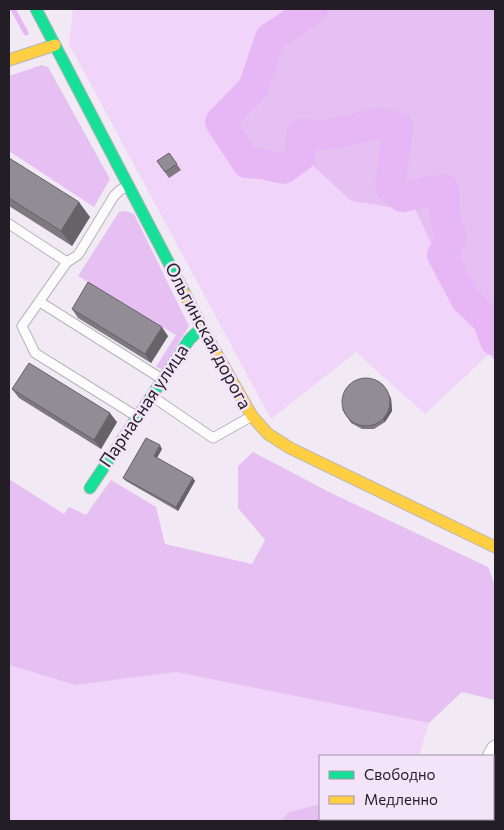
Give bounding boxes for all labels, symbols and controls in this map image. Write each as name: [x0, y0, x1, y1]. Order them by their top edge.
street label: Ольгинская дорога: [161, 258, 257, 413]
street label: Парнасная улица: [94, 340, 192, 471]
legend: [319, 755, 494, 820]
text: Свободно: [364, 765, 435, 783]
text: Медленно: [364, 790, 438, 808]

